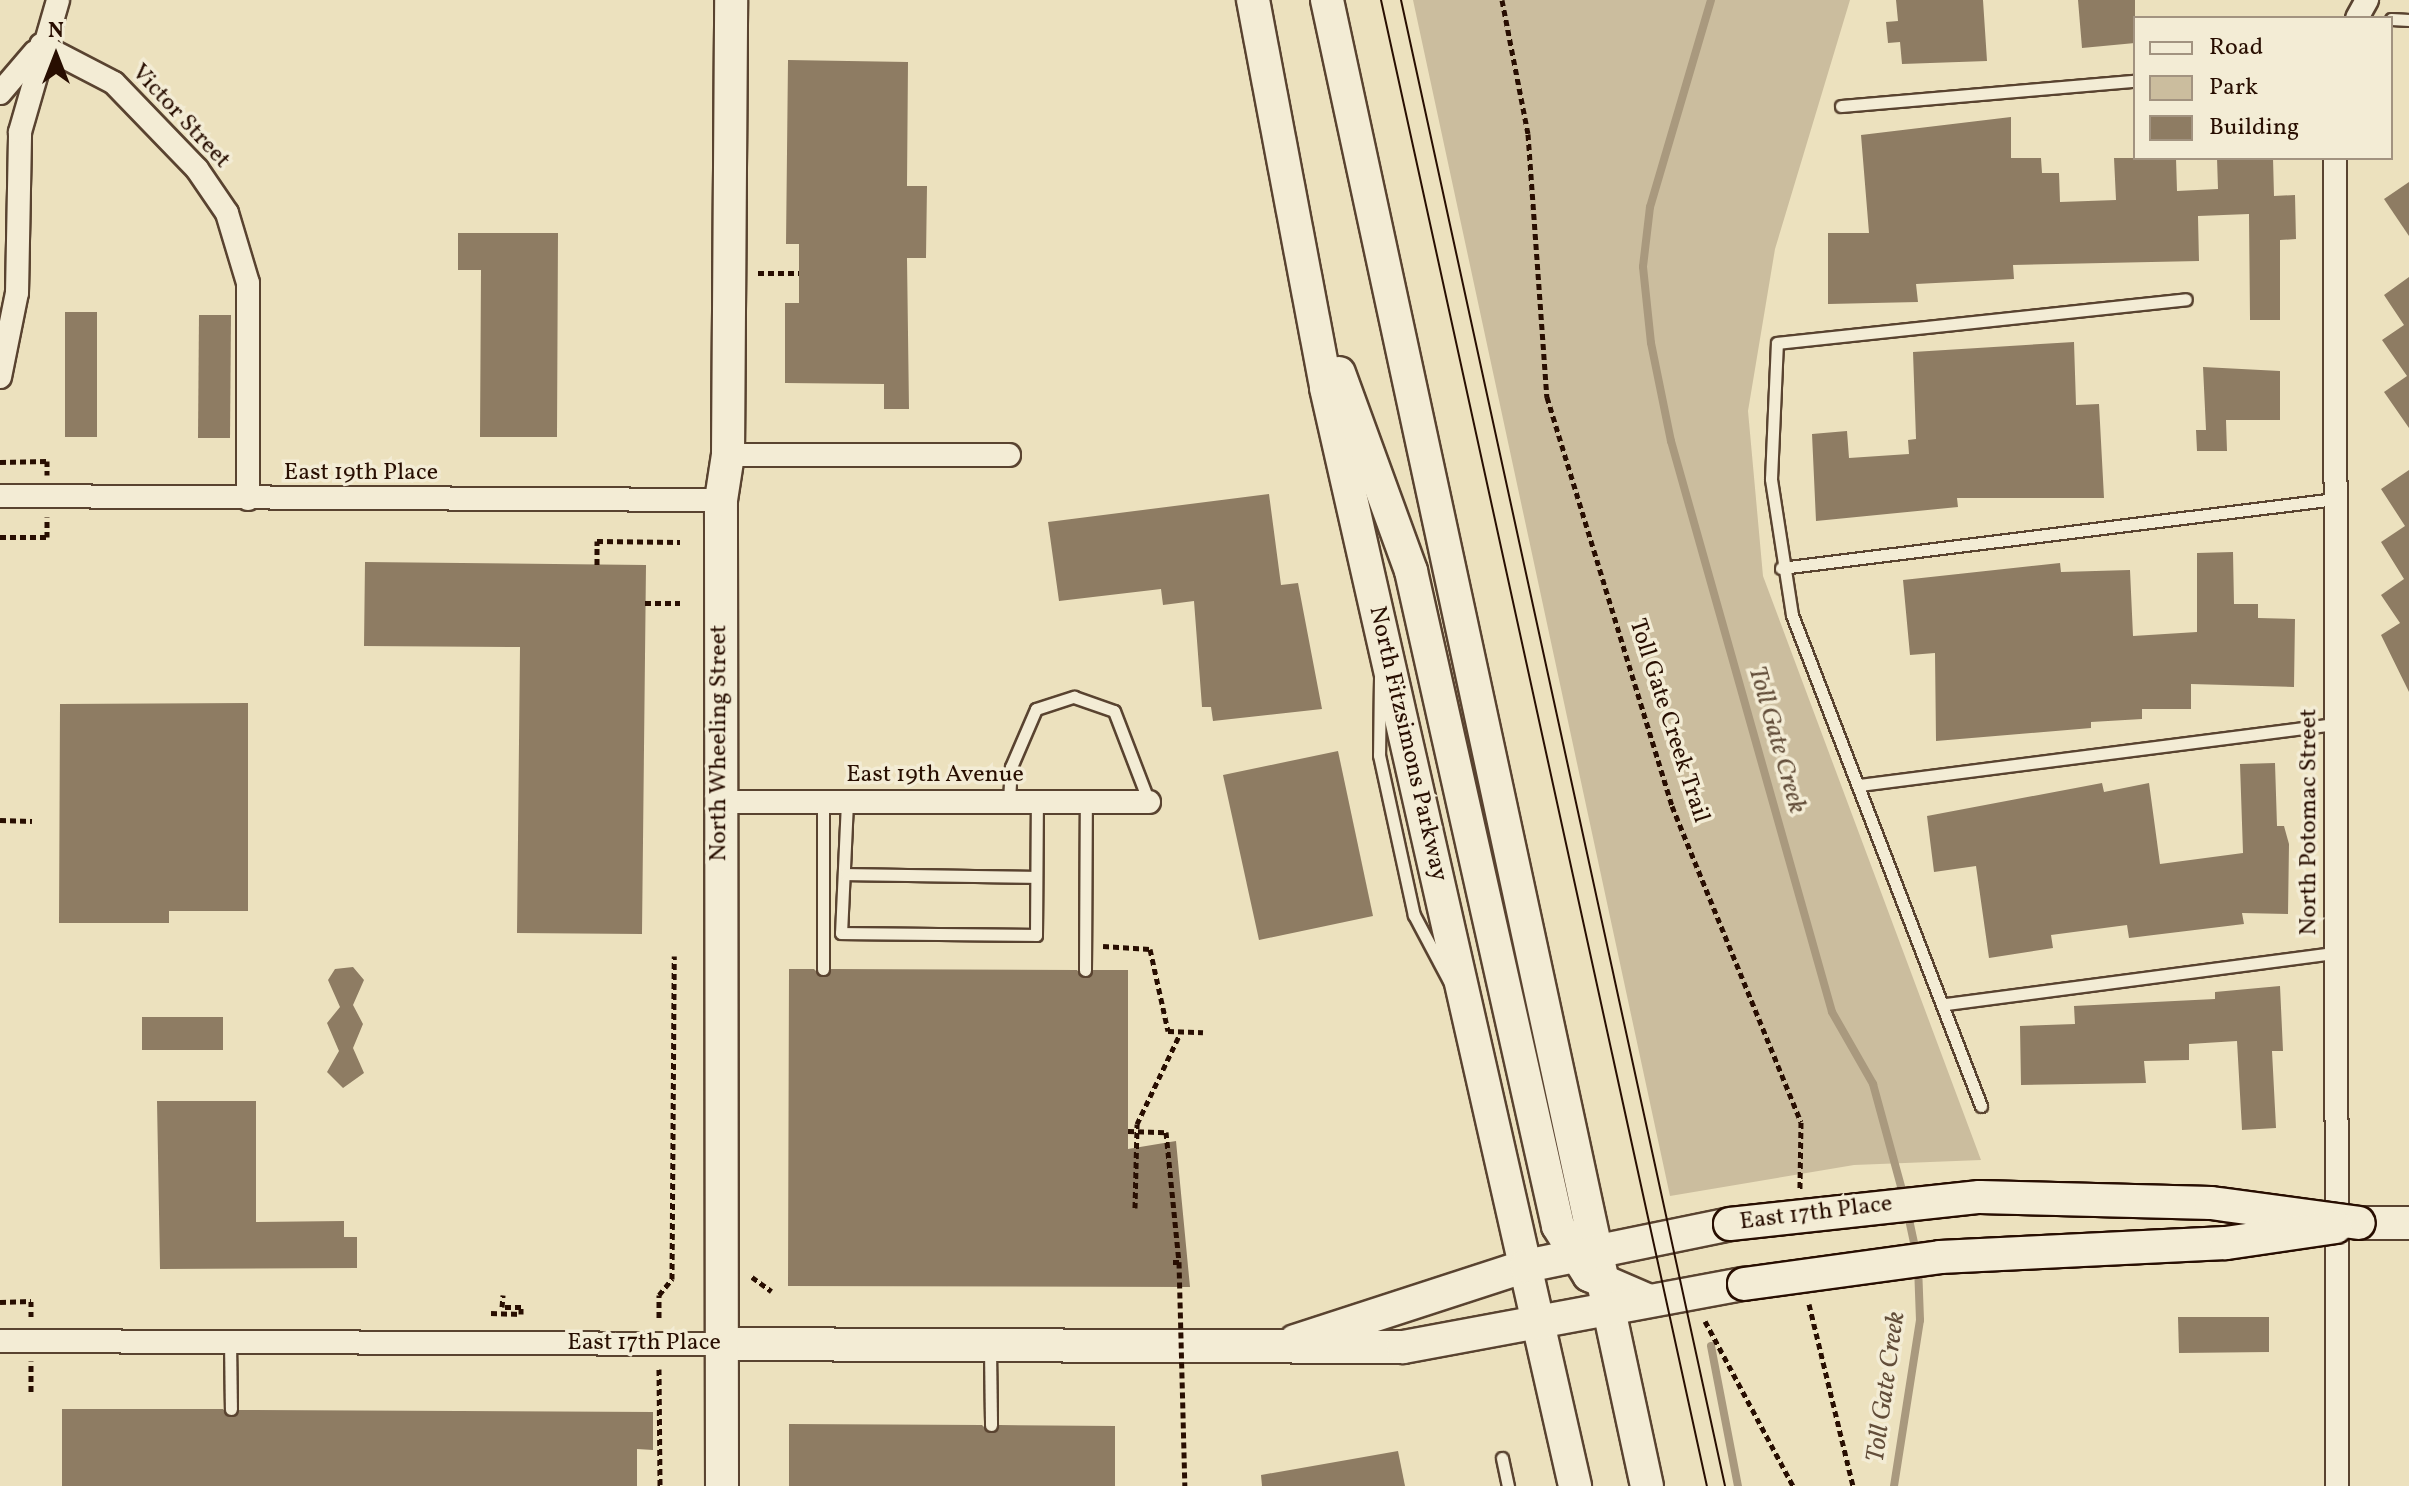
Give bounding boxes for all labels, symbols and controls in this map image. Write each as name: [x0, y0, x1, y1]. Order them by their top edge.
north arrow: [16, 16, 96, 96]
text: N: [48, 16, 64, 47]
legend: [2133, 16, 2393, 160]
text: Road: [2209, 31, 2263, 65]
street label: Victor Street: [124, 59, 236, 175]
text: Park: [2209, 71, 2258, 105]
text: Building: [2209, 111, 2299, 145]
street label: East 19th Place: [284, 460, 438, 488]
street label: North Fitzsimons Parkway: [1361, 604, 1453, 884]
street label: Toll Gate Creek Trail: [1621, 615, 1715, 827]
street label: North Wheeling Street: [706, 624, 734, 862]
water label: Toll Gate Creek: [1740, 663, 1812, 817]
street label: North Potomac Street: [2296, 709, 2324, 935]
street label: East 19th Avenue: [846, 762, 1024, 790]
street label: East 17th Place: [1738, 1190, 1894, 1238]
water label: Toll Gate Creek: [1861, 1310, 1913, 1464]
street label: East 17th Place: [567, 1330, 721, 1358]

